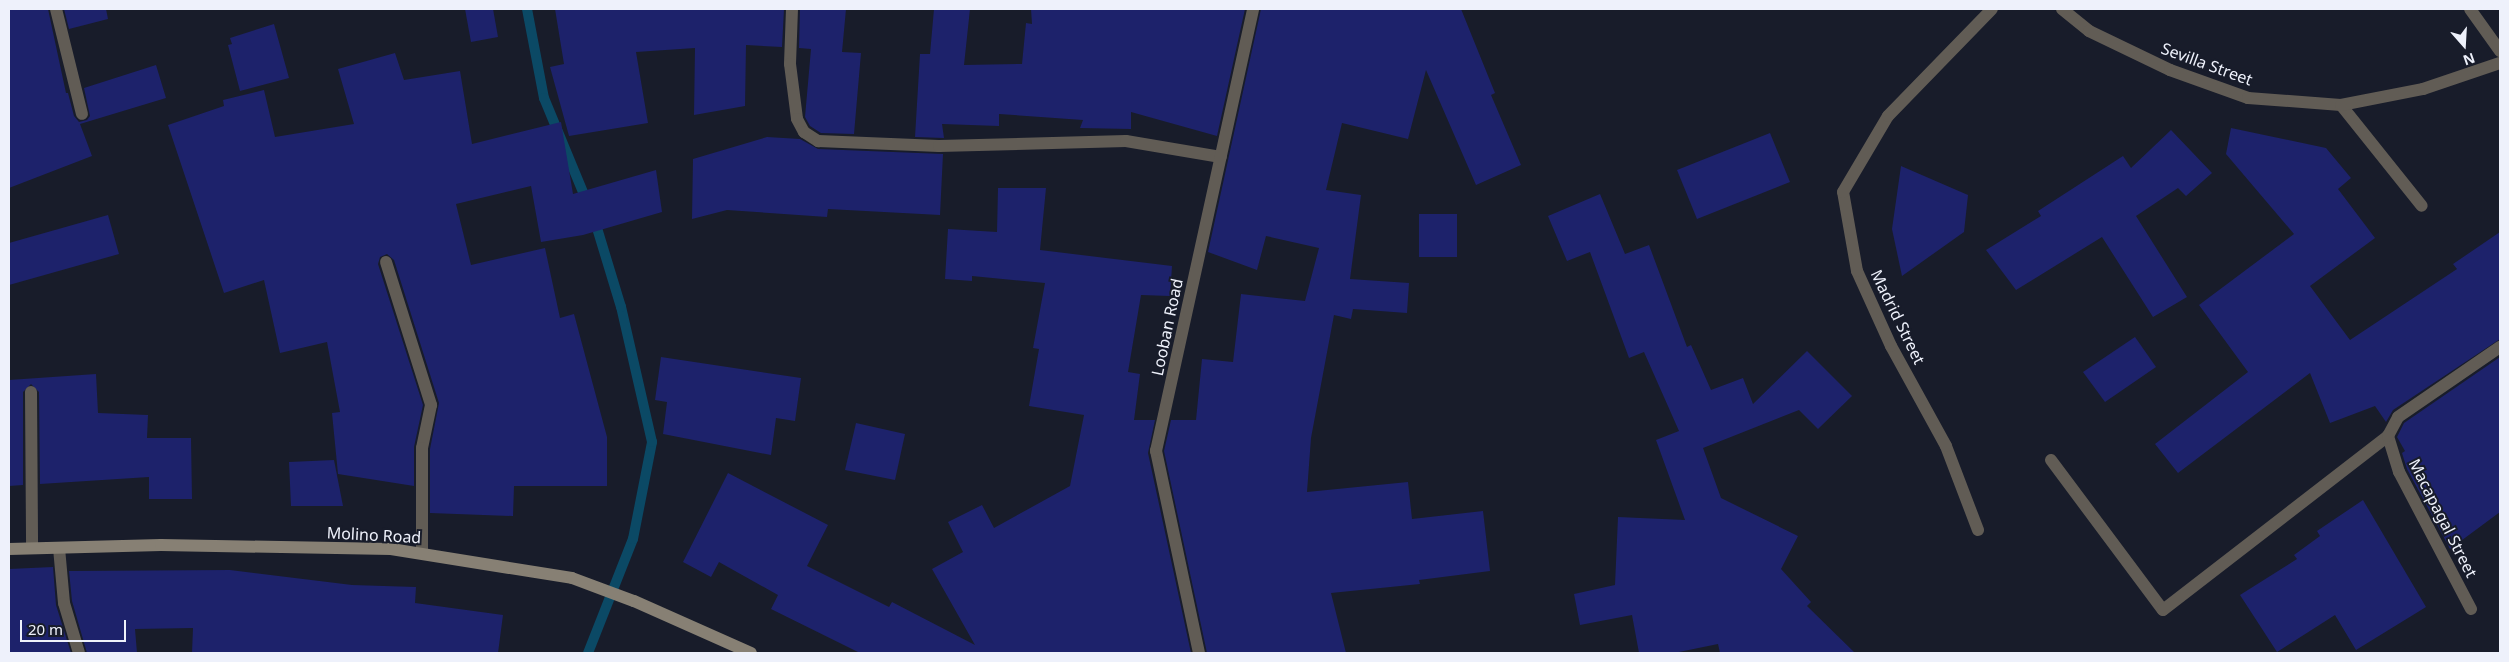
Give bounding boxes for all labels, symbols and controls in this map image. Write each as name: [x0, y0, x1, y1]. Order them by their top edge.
north arrow: [2439, 20, 2489, 70]
street label: Sevilla Street: [2159, 39, 2255, 89]
text: N: [2461, 49, 2478, 70]
street label: Madrid Street: [1867, 267, 1929, 367]
street label: Looban Road: [1147, 277, 1187, 377]
street label: Macapagal Street: [2405, 455, 2481, 581]
street label: Molino Road: [326, 523, 422, 547]
scale bar: [22, 610, 129, 642]
text: 20 m: [28, 619, 63, 639]

